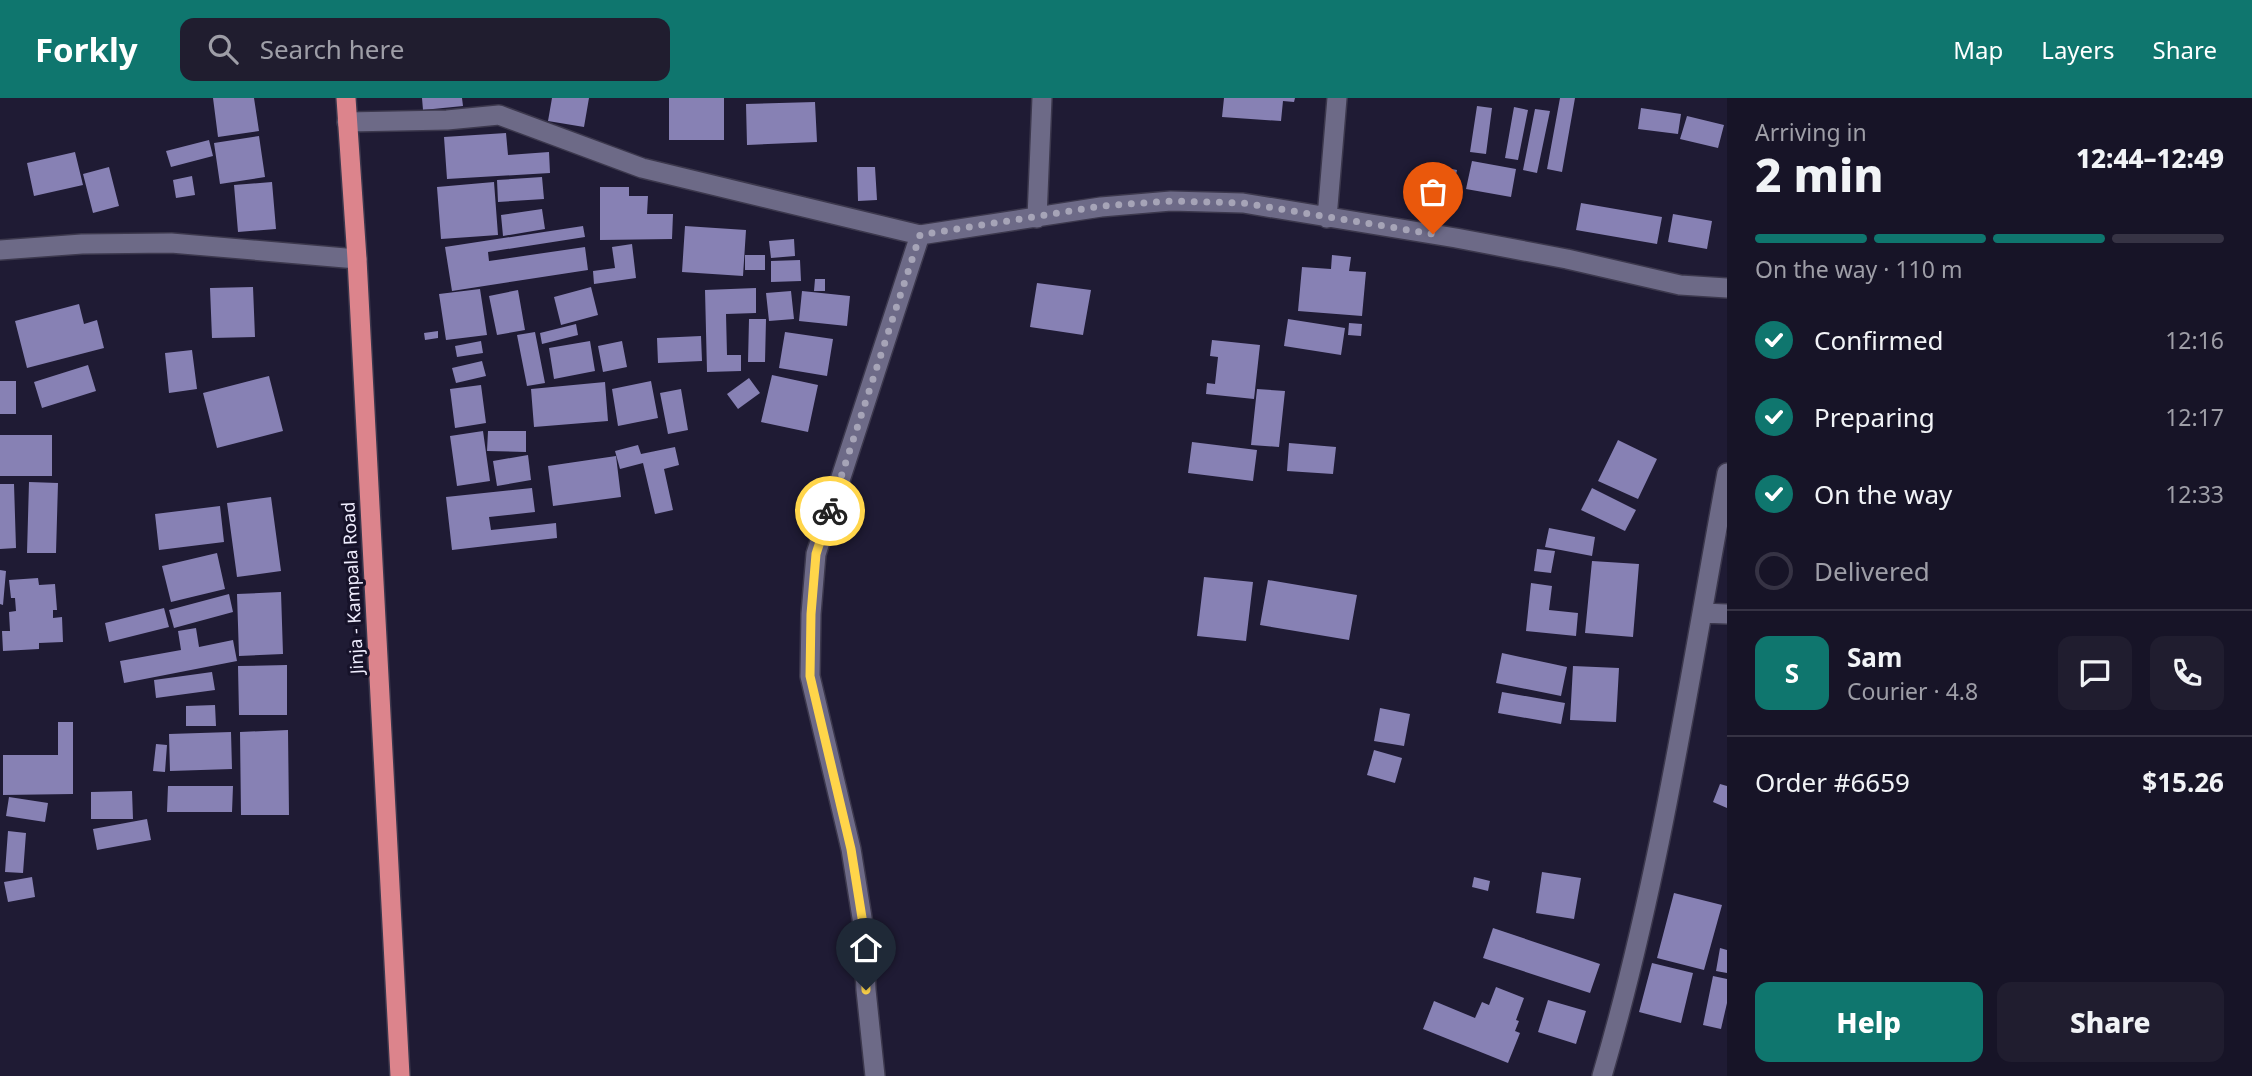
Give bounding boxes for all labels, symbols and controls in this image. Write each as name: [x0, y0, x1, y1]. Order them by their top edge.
search box: [180, 18, 670, 81]
text: Forkly: [35, 27, 138, 72]
icon: search: [204, 30, 242, 68]
text: Search here: [260, 31, 404, 67]
text: Map: [1953, 33, 2003, 66]
text: Layers: [2041, 33, 2115, 66]
text: Share: [2153, 33, 2217, 66]
text: Arriving in: [1755, 116, 1867, 148]
text: 12:44–12:49: [2076, 140, 2224, 176]
text: 2 min: [1755, 143, 1884, 205]
pin: [1403, 162, 1463, 234]
icon: bag: [1414, 173, 1452, 211]
text: On the way · 110 m: [1755, 253, 1962, 285]
icon: check: [1755, 321, 1793, 359]
text: Confirmed: [1814, 322, 1944, 358]
text: 12:16: [2165, 324, 2224, 356]
icon: check: [1755, 398, 1793, 436]
text: Preparing: [1814, 399, 1935, 435]
text: 12:17: [2165, 401, 2224, 433]
icon: check: [1755, 475, 1793, 513]
courier: [795, 476, 865, 546]
text: On the way: [1814, 476, 1952, 512]
text: 12:33: [2165, 478, 2224, 510]
icon: bike: [811, 492, 849, 530]
street label: Jinja - Kampala Road: [336, 501, 369, 677]
text: Delivered: [1814, 553, 1930, 589]
button: chat: [2058, 636, 2132, 710]
button: phone: [2150, 636, 2224, 710]
text: Sam: [1847, 639, 1902, 675]
text: S: [1785, 655, 1799, 691]
text: Courier · 4.8: [1847, 675, 1978, 707]
text: Order #6659: [1755, 764, 1910, 800]
text: $15.26: [2142, 764, 2224, 800]
pin: [836, 918, 896, 990]
icon: home: [847, 929, 885, 967]
button: Help: [1755, 982, 1983, 1062]
button: Share: [1997, 982, 2224, 1062]

